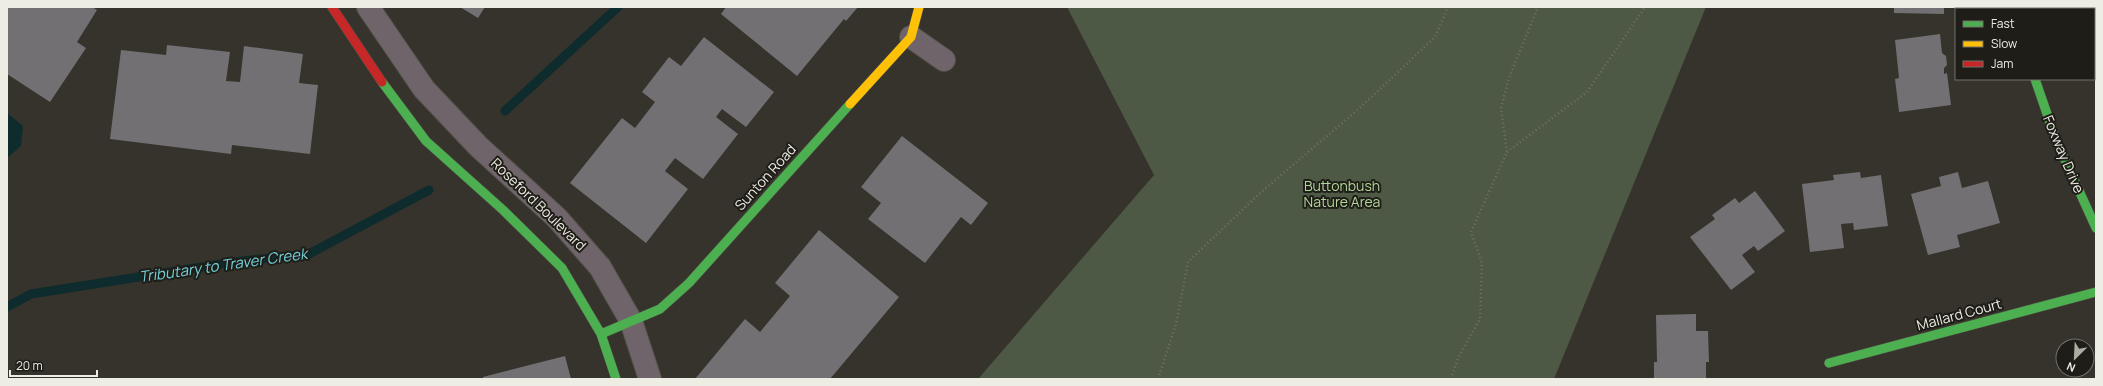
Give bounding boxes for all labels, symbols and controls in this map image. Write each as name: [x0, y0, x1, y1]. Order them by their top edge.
legend: [1955, 8, 2095, 80]
text: Fast: [1991, 15, 2015, 32]
text: Slow: [1991, 35, 2017, 52]
text: Jam: [1991, 55, 2013, 72]
street label: Foxway Drive: [2039, 112, 2089, 196]
street label: Sunton Road: [730, 140, 800, 214]
street label: Roseford Boulevard: [487, 154, 591, 254]
park label: Buttonbush Nature Area: [1304, 176, 1380, 211]
water label: Tributary to Traver Creek: [137, 242, 311, 287]
street label: Mallard Court: [1914, 293, 2004, 334]
north arrow: [2055, 338, 2095, 378]
scale bar: [10, 352, 97, 378]
text: 20 m: [16, 357, 43, 374]
text: N: [2064, 359, 2077, 376]

